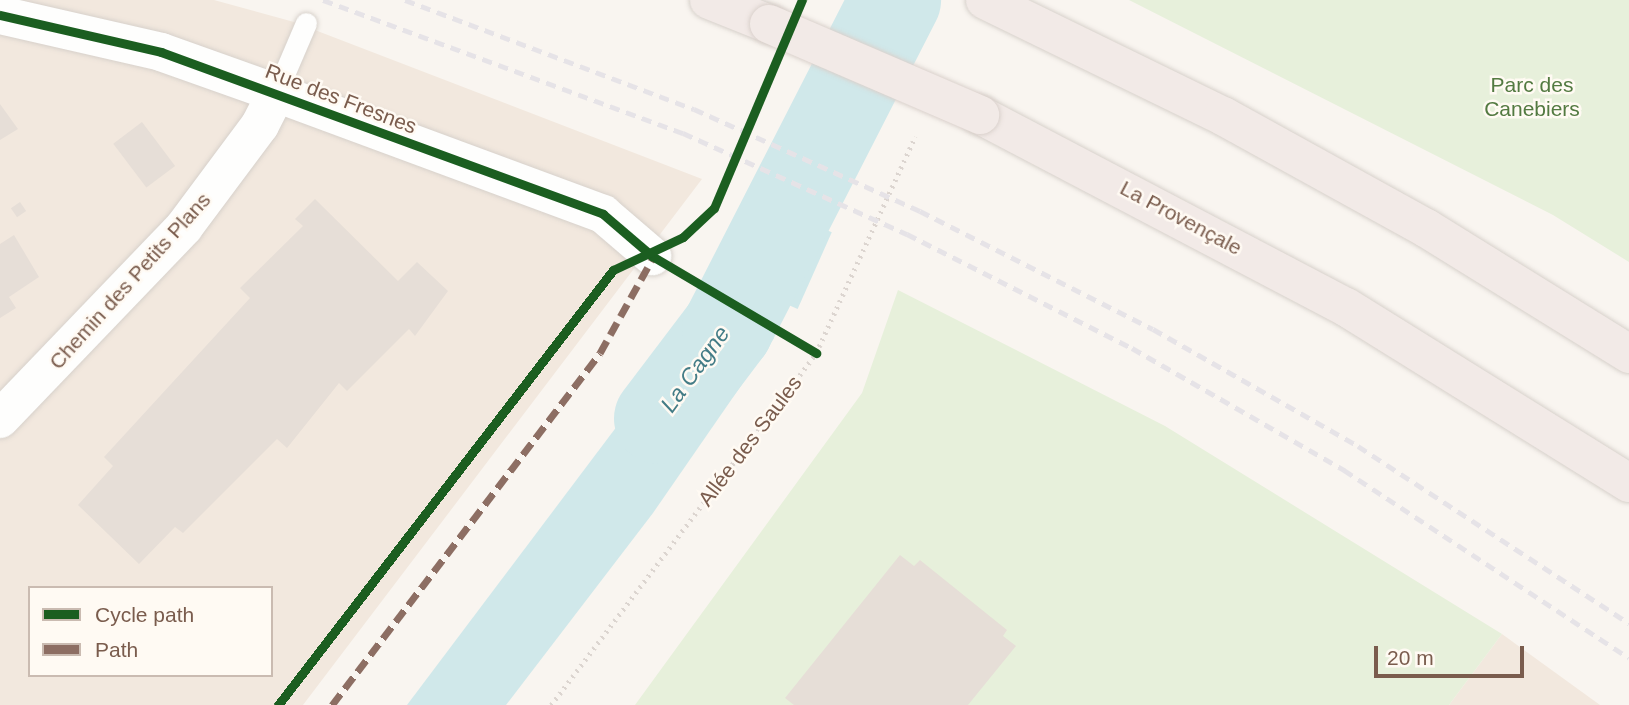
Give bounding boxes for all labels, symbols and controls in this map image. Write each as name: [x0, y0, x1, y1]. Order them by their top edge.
street label: Rue des Fresnes: [262, 59, 420, 139]
park label: Parc des Canebiers: [1484, 72, 1580, 122]
street label: La Provençale: [1116, 175, 1246, 261]
street label: Chemin des Petits Plans: [44, 188, 216, 374]
water label: La Cagne: [655, 321, 735, 417]
street label: Allée des Saules: [693, 371, 807, 511]
legend: [28, 586, 273, 677]
text: Cycle path: [95, 603, 194, 626]
scale bar: [1377, 632, 1528, 676]
text: Path: [95, 638, 138, 661]
text: 20 m: [1387, 646, 1434, 669]

